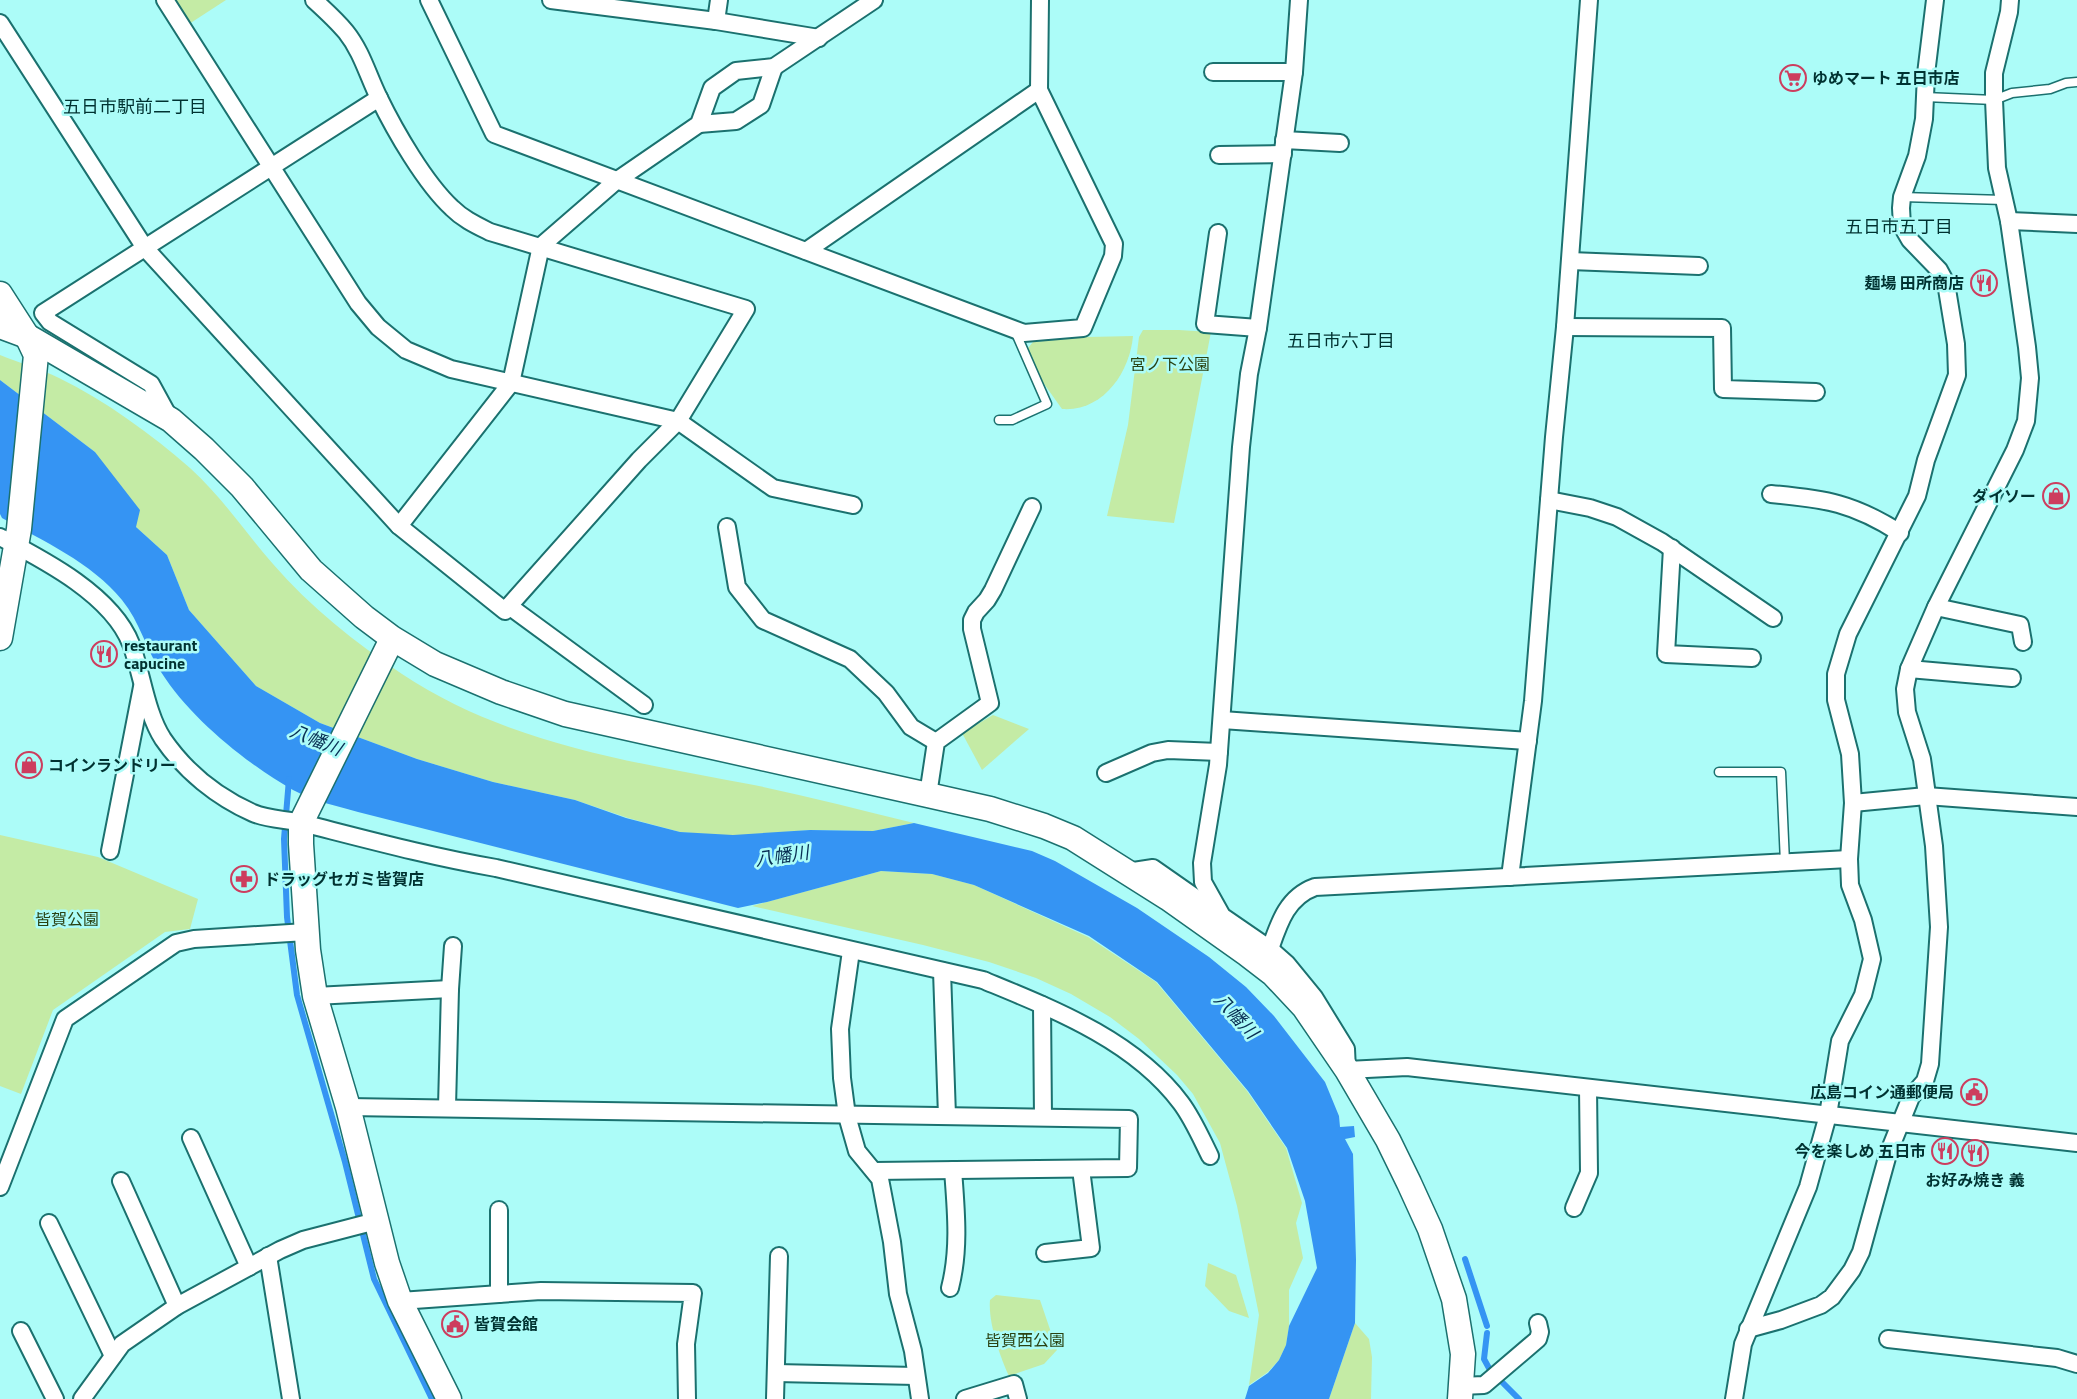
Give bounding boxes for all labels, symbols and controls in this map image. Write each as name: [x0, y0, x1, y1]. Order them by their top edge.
supermarket icon: ゆめマート 五日市店: [1778, 63, 1808, 93]
place label: ゆめマート 五日市店: [1812, 66, 1960, 90]
district label: 五日市駅前二丁目: [63, 93, 207, 120]
district label: 五日市五丁目: [1845, 213, 1953, 240]
restaurant icon: 麺場 田所商店: [1969, 268, 1999, 298]
place label: 麺場 田所商店: [1864, 271, 1964, 295]
district label: 五日市六丁目: [1287, 327, 1395, 354]
park label: 宮ノ下公園: [1130, 352, 1210, 376]
shop icon: ダイソー: [2041, 481, 2071, 511]
place label: ダイソー: [1972, 484, 2036, 508]
place label: restaurant capucine: [124, 633, 197, 675]
restaurant icon: restaurant capucine: [89, 639, 119, 669]
water label: 八幡川: [286, 717, 348, 763]
shop icon: コインランドリー: [14, 750, 44, 780]
place label: コインランドリー: [48, 753, 176, 777]
water label: 八幡川: [753, 838, 813, 873]
pharmacy icon: ドラッグセガミ皆賀店: [229, 864, 259, 894]
place label: ドラッグセガミ皆賀店: [264, 867, 424, 891]
park label: 皆賀公園: [35, 907, 99, 931]
water label: 八幡川: [1208, 987, 1266, 1046]
public building icon: 広島コイン通郵便局: [1959, 1077, 1989, 1107]
place label: 広島コイン通郵便局: [1810, 1080, 1954, 1104]
restaurant icon: 今を楽しめ 五日市: [1930, 1136, 1960, 1166]
restaurant icon: お好み焼き 義: [1960, 1138, 1990, 1168]
place label: 今を楽しめ 五日市: [1794, 1139, 1926, 1163]
place label: お好み焼き 義: [1925, 1168, 2025, 1192]
public building icon: 皆賀会館: [440, 1309, 470, 1339]
place label: 皆賀会館: [474, 1312, 538, 1336]
park label: 皆賀西公園: [985, 1328, 1065, 1352]

